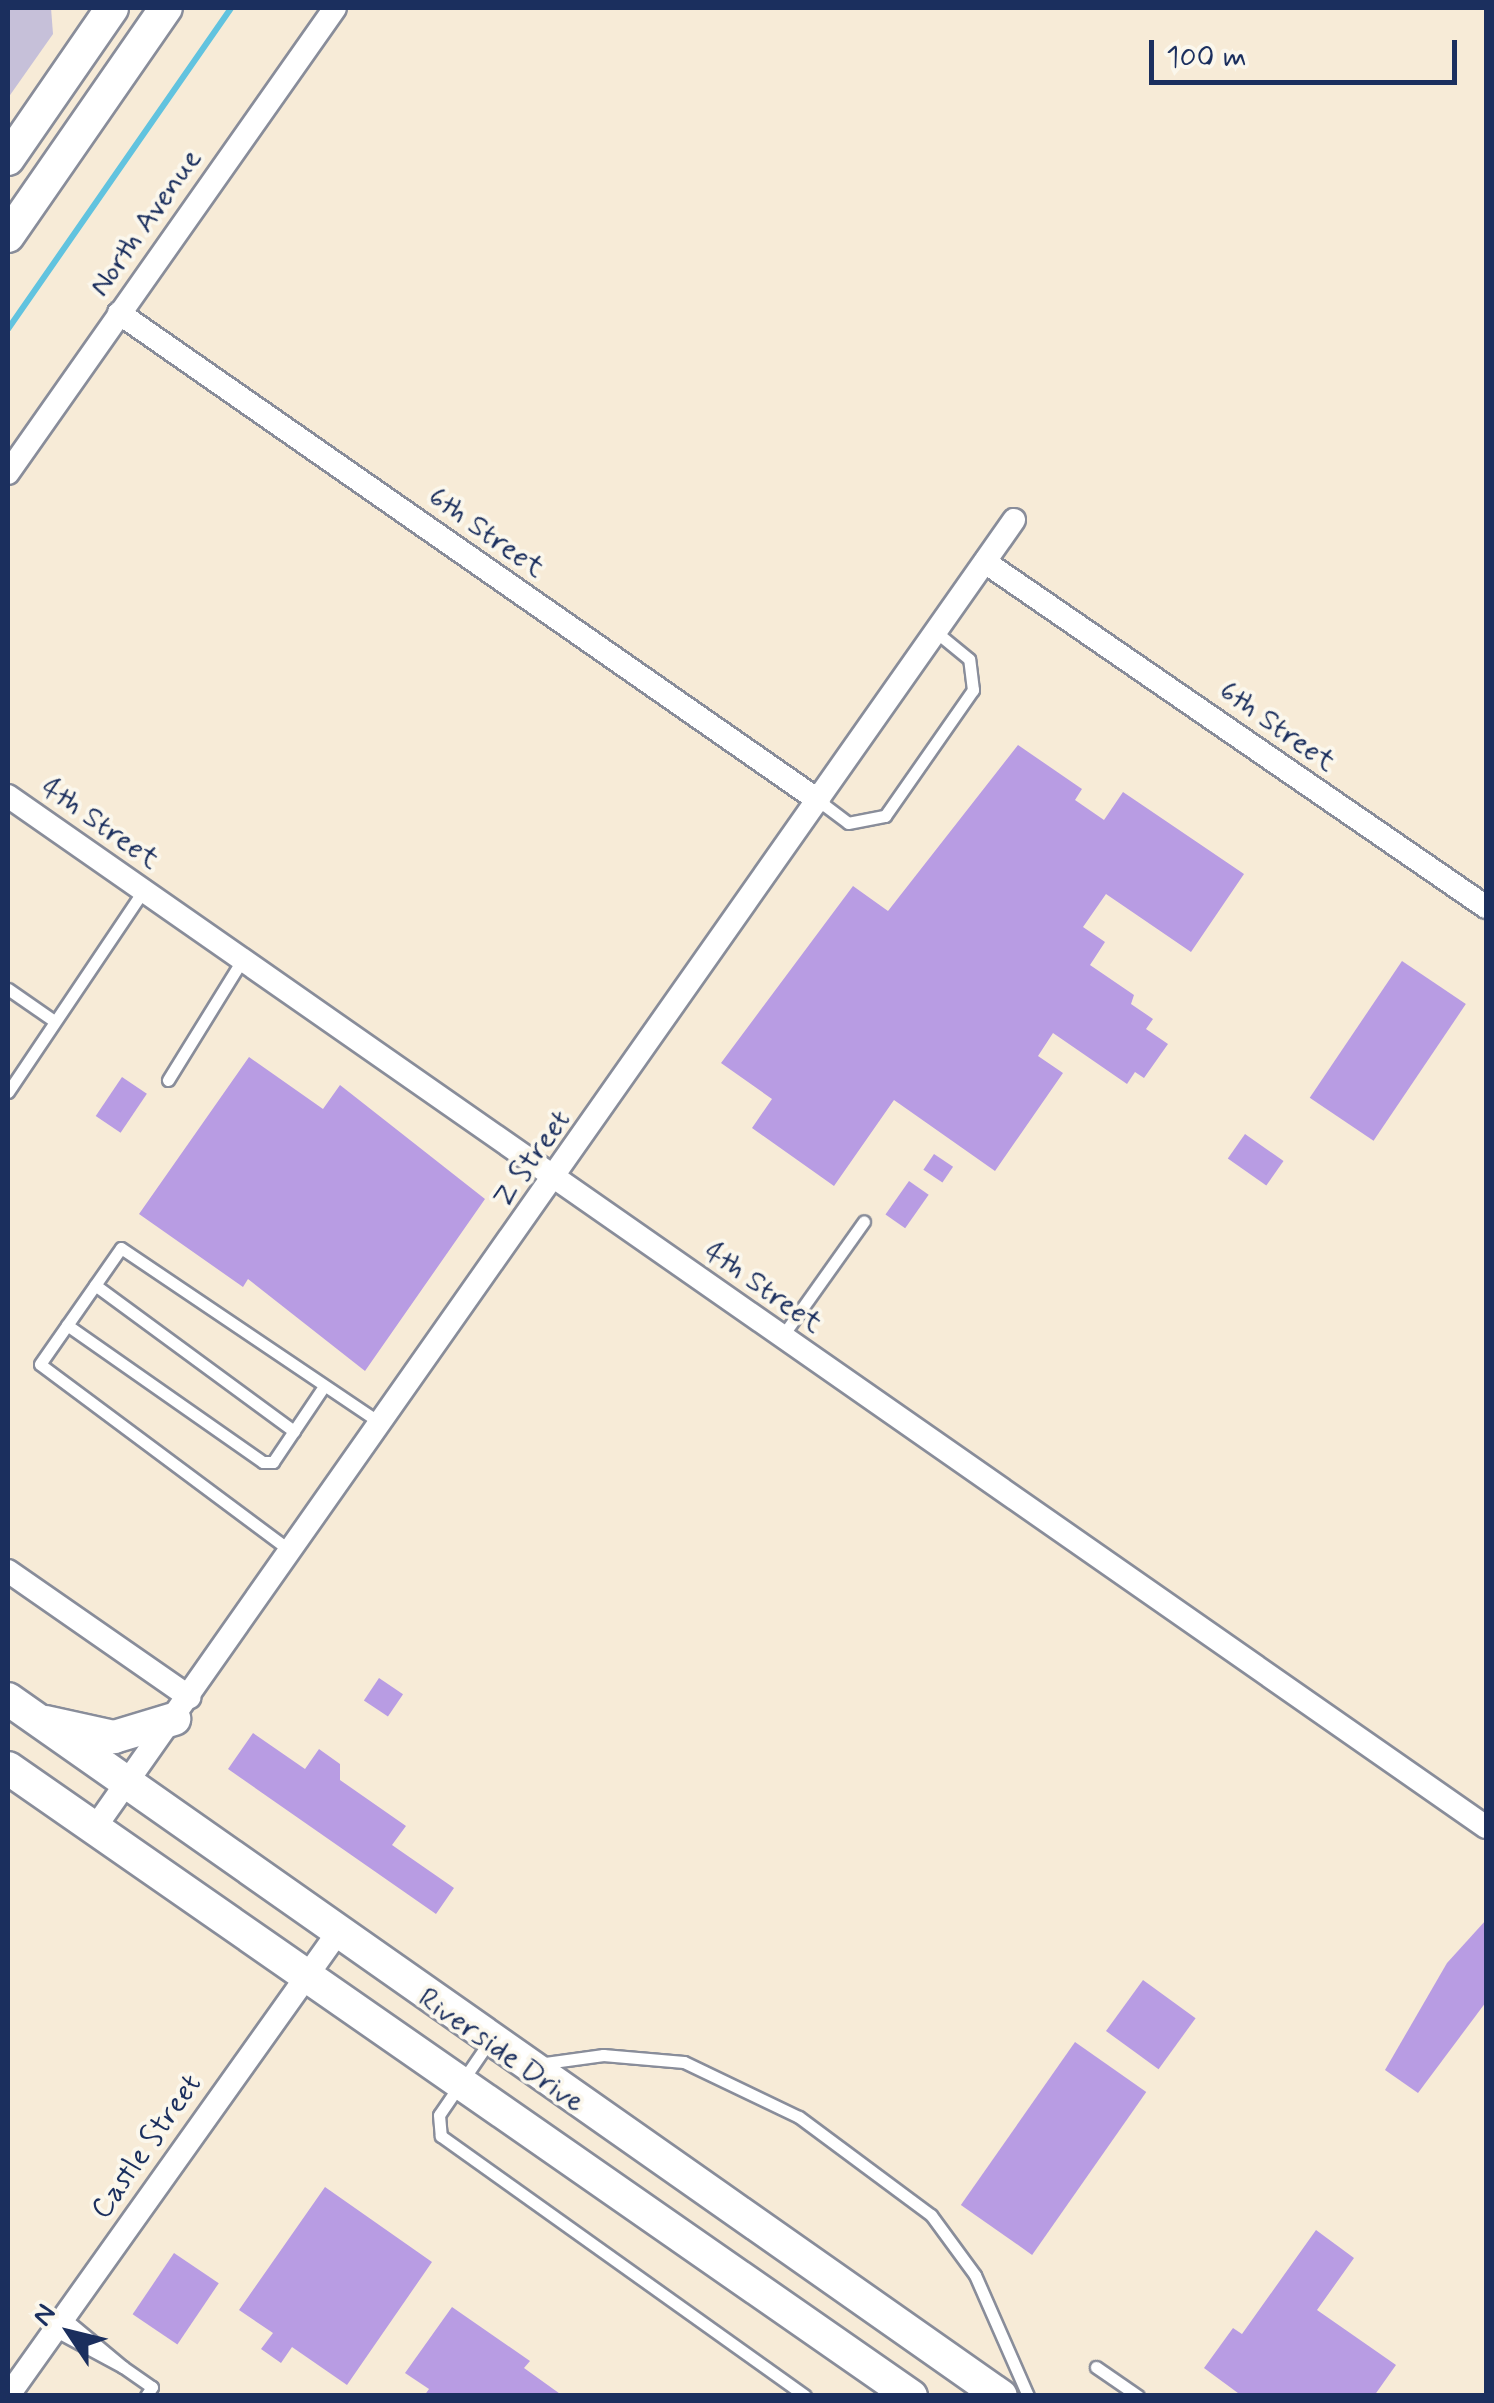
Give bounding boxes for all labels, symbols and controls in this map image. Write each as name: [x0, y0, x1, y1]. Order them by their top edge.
scale bar: [1154, 20, 1462, 82]
text: 100 m: [1166, 38, 1247, 77]
street label: North Avenue: [82, 142, 210, 304]
street label: 6th Street: [421, 480, 551, 586]
street label: 6th Street: [1212, 674, 1342, 780]
street label: 4th Street: [34, 770, 166, 878]
street label: Z Street: [484, 1101, 580, 1217]
street label: 4th Street: [697, 1234, 829, 1342]
street label: Riverside Drive: [412, 1981, 590, 2121]
street label: Castle Street: [82, 2066, 212, 2228]
north arrow: [20, 2283, 120, 2383]
text: N: [25, 2297, 66, 2334]

